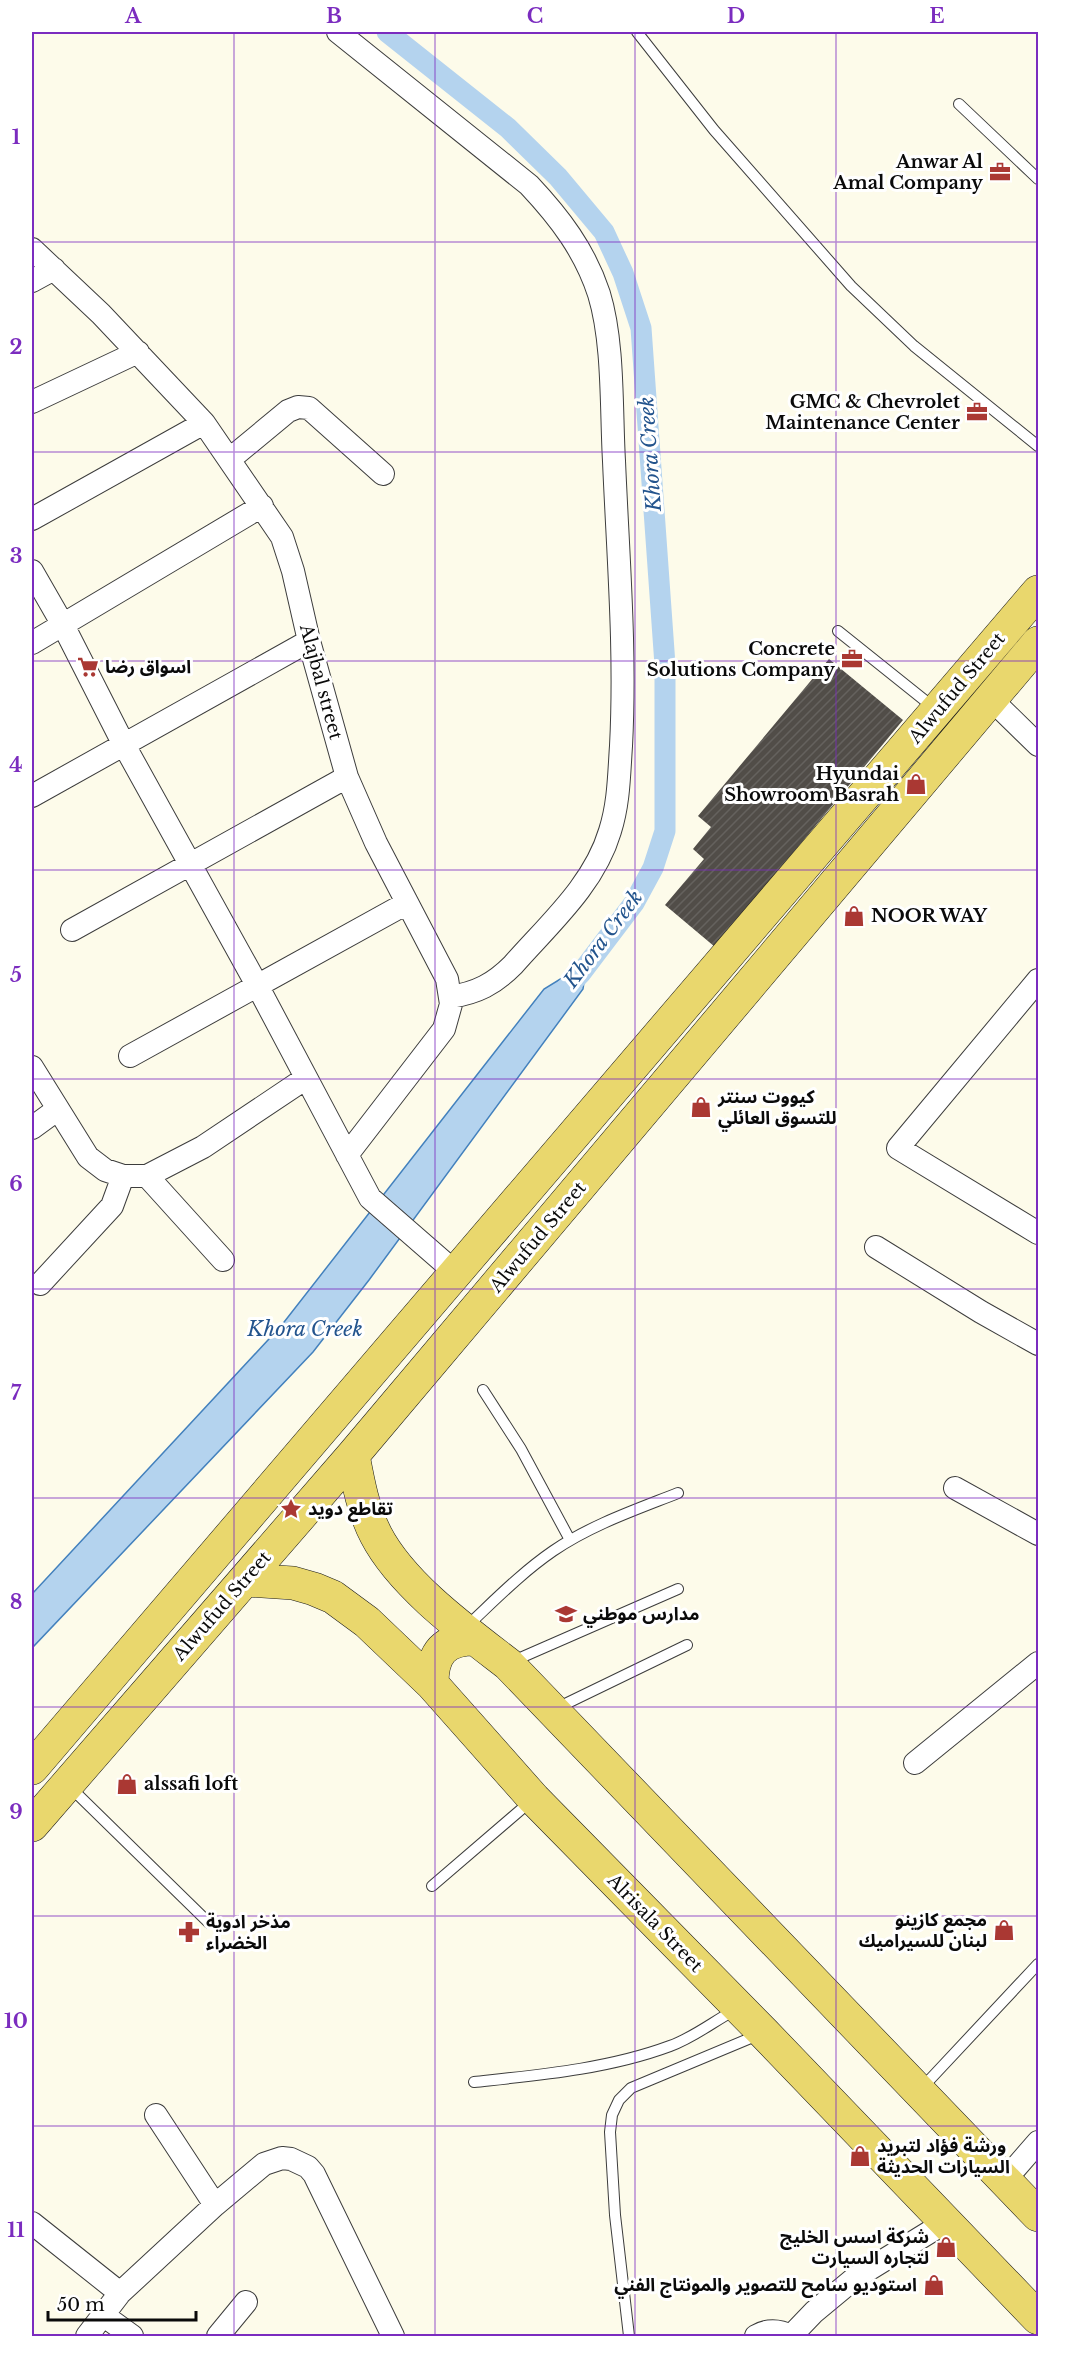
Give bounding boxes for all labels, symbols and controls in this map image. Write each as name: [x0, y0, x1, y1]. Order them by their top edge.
text: A: [124, 4, 142, 28]
text: B: [326, 4, 342, 28]
text: C: [527, 4, 543, 28]
text: D: [727, 4, 745, 28]
text: E: [929, 4, 945, 28]
text: 1: [12, 125, 21, 149]
place label: Anwar Al Amal Company: [832, 151, 984, 194]
office icon: Anwar Al Amal Company: [988, 160, 1012, 184]
text: 2: [9, 335, 23, 359]
place label: GMC & Chevrolet Maintenance Center: [765, 391, 960, 434]
water label: Khora Creek: [634, 396, 666, 513]
office icon: GMC & Chevrolet Maintenance Center: [965, 400, 989, 424]
text: 3: [10, 544, 22, 568]
street label: Alajbal street: [295, 621, 347, 742]
street label: Alwufud Street: [904, 628, 1010, 749]
place label: Concrete Solutions Company: [647, 638, 835, 681]
office icon: Concrete Solutions Company: [840, 647, 864, 671]
supermarket icon: اسواق رضا: [76, 655, 100, 679]
place label: اسواق رضا: [105, 656, 191, 678]
text: 4: [9, 753, 23, 777]
place label: Hyundai Showroom Basrah: [724, 763, 899, 806]
shop icon: Hyundai Showroom Basrah: [904, 772, 928, 796]
water label: Khora Creek: [558, 886, 647, 993]
shop icon: NOOR WAY: [842, 904, 866, 928]
place label: NOOR WAY: [871, 905, 988, 927]
text: 5: [10, 963, 22, 987]
place label: كيووت سنتر للتسوق العائلي: [717, 1086, 837, 1132]
shop icon: كيووت سنتر للتسوق العائلي: [689, 1095, 713, 1119]
text: 6: [9, 1172, 23, 1196]
street label: Alwufud Street: [485, 1177, 591, 1298]
water label: Khora Creek: [246, 1317, 363, 1341]
text: 7: [11, 1381, 22, 1405]
place icon: تقاطع دويد: [279, 1497, 303, 1521]
place label: تقاطع دويد: [308, 1498, 394, 1522]
street label: Alwufud Street: [168, 1547, 276, 1666]
text: 8: [10, 1590, 22, 1614]
school or university icon: مدارس موطني: [554, 1602, 578, 1626]
place label: مدارس موطني: [583, 1603, 699, 1628]
shop icon: alssafi loft: [115, 1772, 139, 1796]
place label: alssafi loft: [144, 1773, 238, 1795]
text: 9: [9, 1800, 23, 1824]
street label: Alrisala Street: [602, 1869, 707, 1977]
place label: مجمع كازينو لبنان للسيراميك: [859, 1909, 987, 1952]
place label: مذخر ادوية الخضراء: [206, 1911, 291, 1954]
shop icon: مجمع كازينو لبنان للسيراميك: [992, 1918, 1016, 1942]
pharmacy icon: مذخر ادوية الخضراء: [177, 1920, 201, 1944]
text: 10: [4, 2009, 28, 2033]
place label: ورشة فؤاد لتبريد السيارات الحديثة: [877, 2135, 1010, 2178]
shop icon: ورشة فؤاد لتبريد السيارات الحديثة: [848, 2144, 872, 2168]
text: 11: [7, 2218, 25, 2242]
place label: شركة اسس الخليج لتجاره السيارت: [780, 2226, 929, 2269]
shop icon: شركة اسس الخليج لتجاره السيارت: [934, 2235, 958, 2259]
shop icon: استوديو سامح للتصوير والمونتاج الفني: [922, 2273, 946, 2297]
place label: استوديو سامح للتصوير والمونتاج الفني: [614, 2274, 917, 2299]
scale bar: [48, 2284, 196, 2322]
text: 50 m: [57, 2294, 105, 2316]

